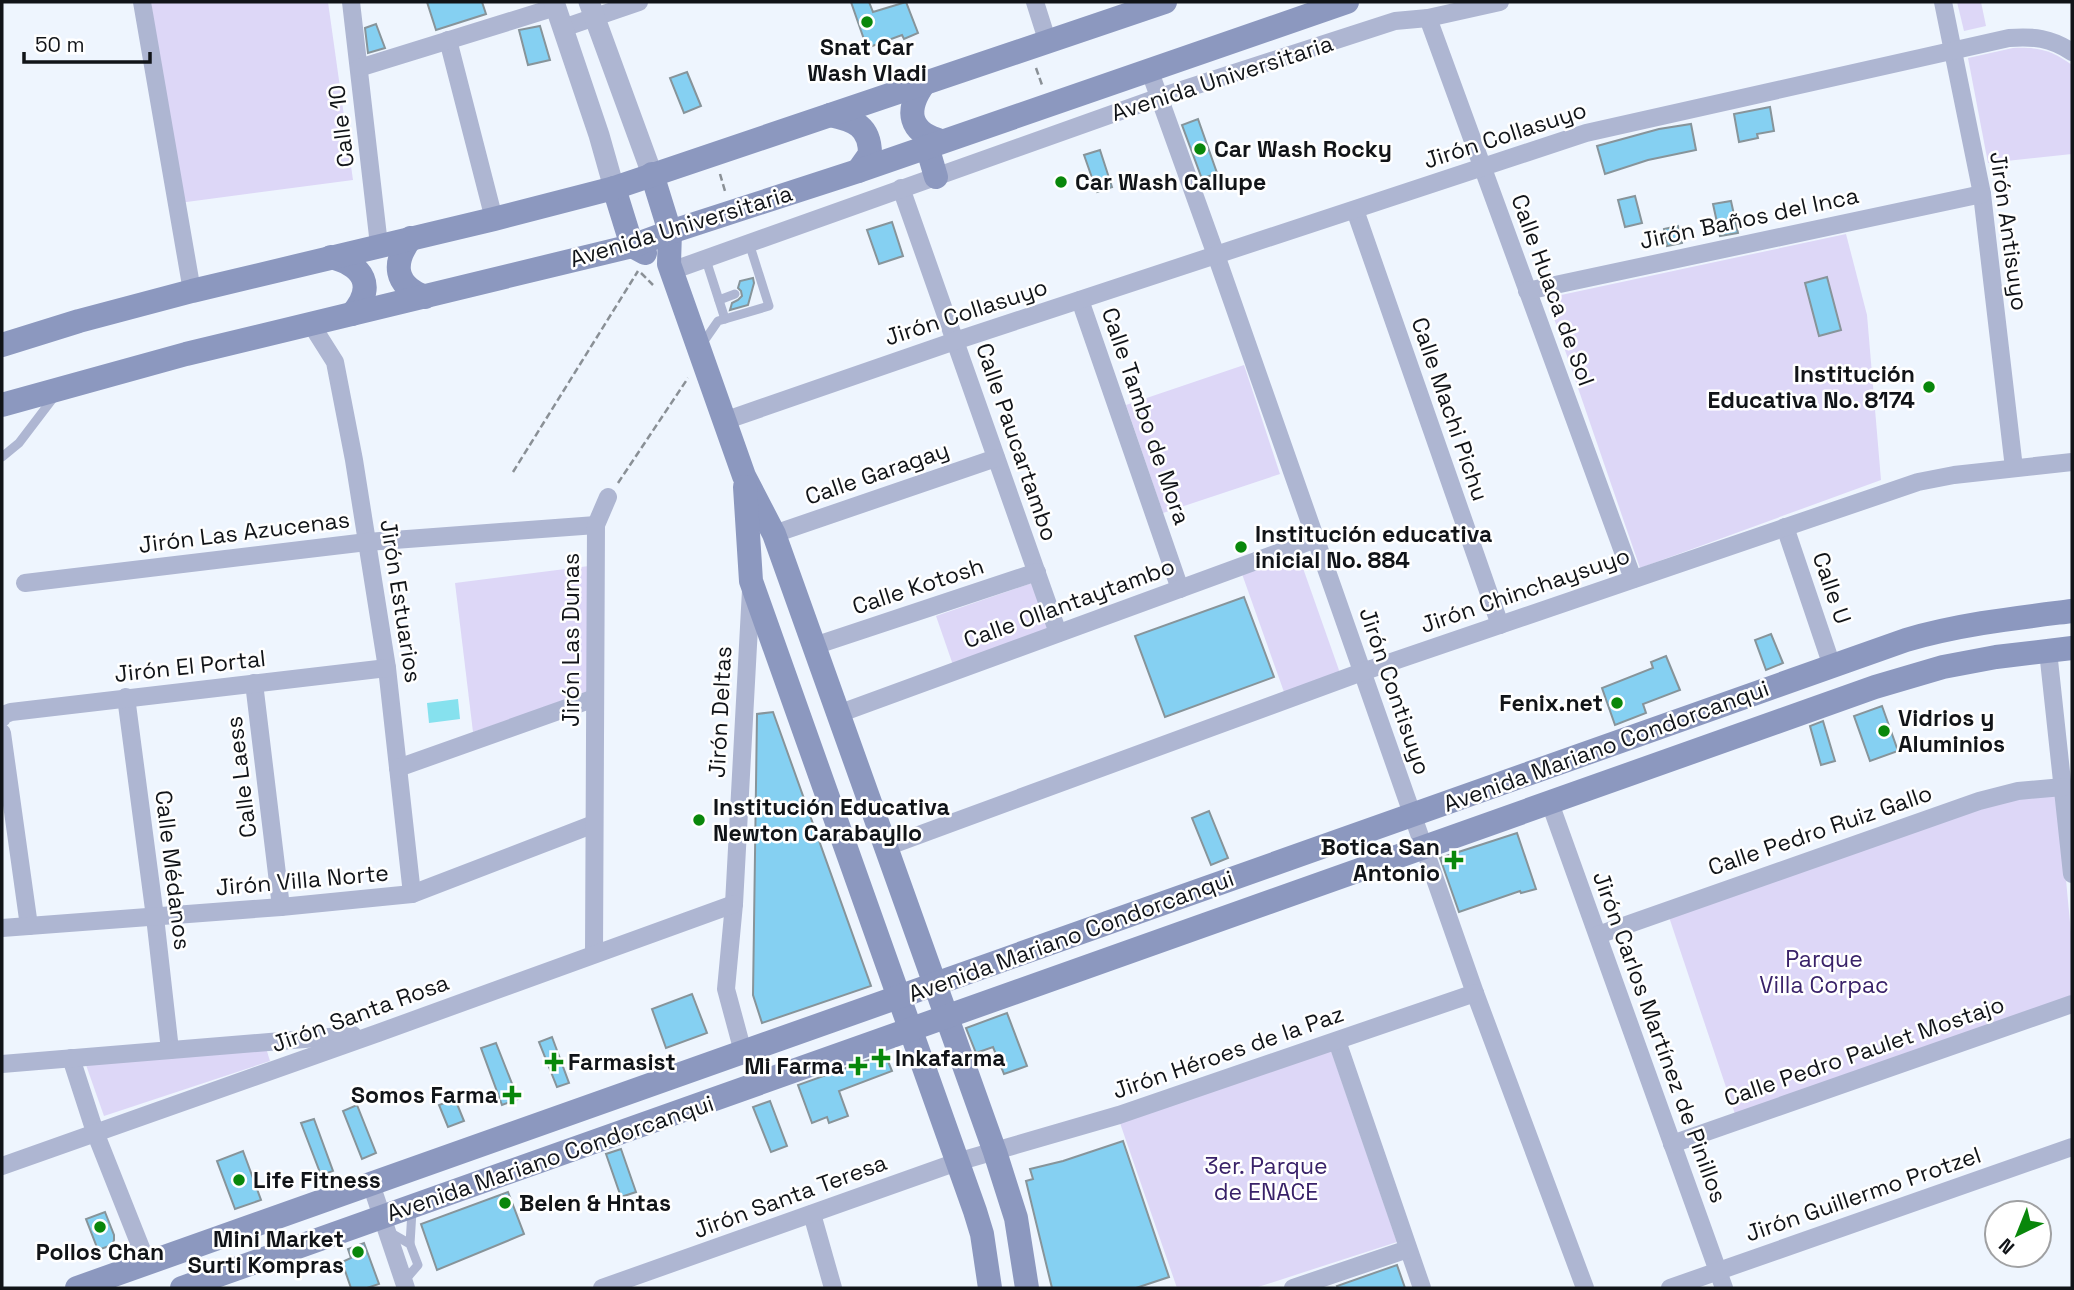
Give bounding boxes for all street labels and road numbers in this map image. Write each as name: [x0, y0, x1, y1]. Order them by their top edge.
street label: Avenida Universitaria: [1107, 28, 1337, 128]
street label: Calle 10: [321, 83, 361, 169]
street label: Jirón Collasuyo: [1420, 95, 1590, 175]
street label: Jirón Antisuyo: [1983, 149, 2035, 313]
street label: Avenida Universitaria: [566, 178, 796, 274]
street label: Jirón Baños del Inca: [1637, 180, 1861, 256]
street label: Calle Huaca de Sol: [1504, 190, 1602, 390]
street label: Jirón Collasuyo: [881, 272, 1051, 352]
street label: Calle Tambo de Mora: [1095, 304, 1197, 528]
street label: Calle Machi Pichu: [1405, 313, 1495, 505]
street label: Calle Paucartambo: [969, 339, 1065, 545]
street label: Calle Garagay: [801, 434, 953, 512]
street label: Jirón Las Azucenas: [137, 504, 351, 560]
street label: Jirón Estuarios: [373, 517, 429, 685]
street label: Jirón Chinchaysuyo: [1416, 540, 1634, 640]
street label: Calle U: [1806, 548, 1858, 628]
street label: Calle Kotosh: [848, 551, 988, 621]
street label: Calle Ollantaytambo: [959, 551, 1179, 655]
street label: Jirón Las Dunas: [556, 553, 586, 727]
street label: Jirón Contisuyo: [1352, 603, 1438, 779]
street label: Jirón El Portal: [113, 643, 267, 689]
street label: Jirón Deltas: [702, 645, 738, 779]
street label: Avenida Mariano Condorcanqui: [1439, 673, 1773, 819]
street label: Calle Laess: [219, 715, 263, 839]
street label: Calle Pedro Ruiz Gallo: [1704, 778, 1936, 882]
street label: Calle Médanos: [148, 788, 198, 952]
street label: Jirón Villa Norte: [214, 857, 390, 903]
street label: Avenida Mariano Condorcanqui: [904, 863, 1238, 1009]
street label: Jirón Carlos Martínez de Pinillos: [1586, 867, 1734, 1207]
street label: Jirón Santa Rosa: [267, 967, 453, 1059]
street label: Calle Pedro Paulet Mostajo: [1720, 989, 2008, 1113]
street label: Jirón Héroes de la Paz: [1108, 998, 1348, 1106]
street label: Avenida Mariano Condorcanqui: [382, 1088, 718, 1228]
street label: Jirón Guillermo Protzel: [1741, 1140, 1985, 1248]
street label: Jirón Santa Teresa: [689, 1147, 891, 1245]

